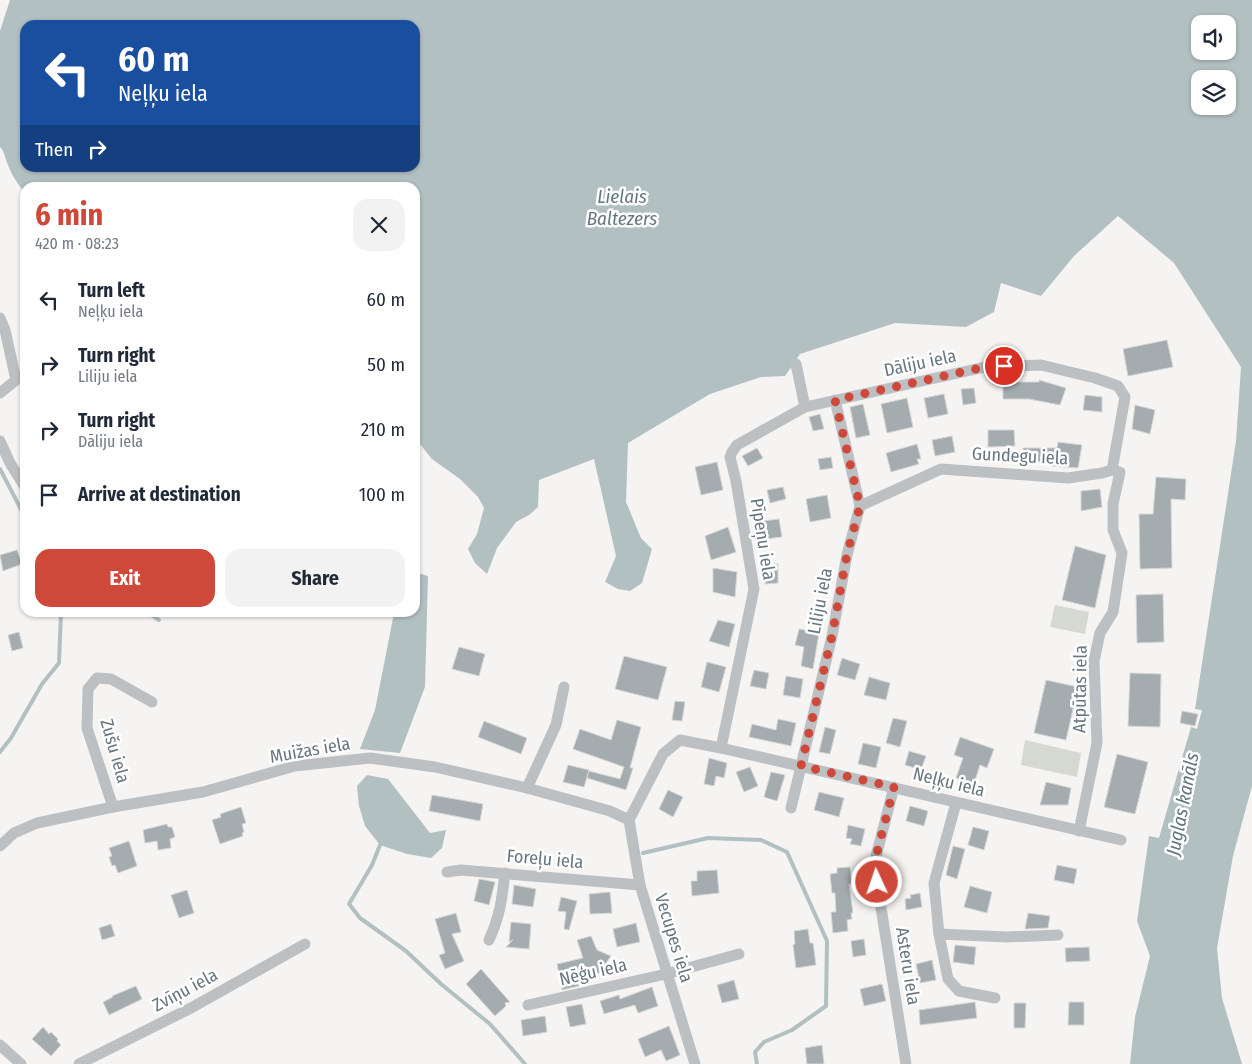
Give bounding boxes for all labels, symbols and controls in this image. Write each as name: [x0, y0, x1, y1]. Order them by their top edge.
map controls: [1191, 15, 1236, 115]
button: sound: [1191, 15, 1236, 60]
text: 60 m: [118, 38, 189, 80]
icon: left: [35, 40, 100, 105]
button: layers: [1191, 70, 1236, 115]
text: Neļķu iela: [118, 80, 208, 107]
icon: right: [83, 135, 111, 163]
text: Then: [35, 138, 73, 161]
water label: Lielais Baltezers: [587, 185, 657, 230]
text: 6 min: [35, 197, 103, 233]
button: close: [353, 199, 405, 251]
text: 420 m · 08:23: [35, 234, 119, 253]
text: Turn left: [78, 279, 145, 302]
icon: left: [35, 286, 63, 314]
text: 60 m: [367, 288, 405, 311]
text: Neļķu iela: [78, 302, 143, 321]
text: Turn right: [78, 344, 155, 367]
street label: Dāliju iela: [882, 345, 958, 381]
pin: [983, 345, 1025, 387]
icon: right: [35, 351, 63, 379]
icon: arrive: [990, 352, 1018, 380]
text: 50 m: [367, 353, 405, 376]
text: Liliju iela: [78, 367, 137, 386]
text: Turn right: [78, 409, 155, 432]
icon: right: [35, 416, 63, 444]
text: 210 m: [361, 418, 405, 441]
text: Dāliju iela: [78, 432, 143, 451]
street label: Gundegu iela: [971, 442, 1069, 470]
icon: arrive: [35, 481, 63, 509]
text: Arrive at destination: [78, 483, 241, 506]
text: 100 m: [359, 483, 405, 506]
street label: Pīpeņu iela: [746, 497, 780, 582]
button: Exit: [35, 549, 215, 607]
button: Share: [225, 549, 405, 607]
street label: Liliju iela: [803, 566, 837, 636]
street label: Atpūtas iela: [1068, 645, 1092, 733]
street label: Zušu iela: [95, 716, 135, 786]
street label: Muižas iela: [268, 732, 352, 768]
water label: Juglas kanāls: [1161, 751, 1204, 858]
street label: Neļķu iela: [911, 762, 987, 802]
street label: Foreļu iela: [506, 845, 584, 873]
position arrow: [850, 855, 902, 907]
street label: Vecupes iela: [650, 891, 698, 985]
street label: Asteru iela: [891, 926, 925, 1007]
street label: Nēģu iela: [557, 954, 629, 990]
street label: Zvīņu iela: [149, 964, 222, 1016]

